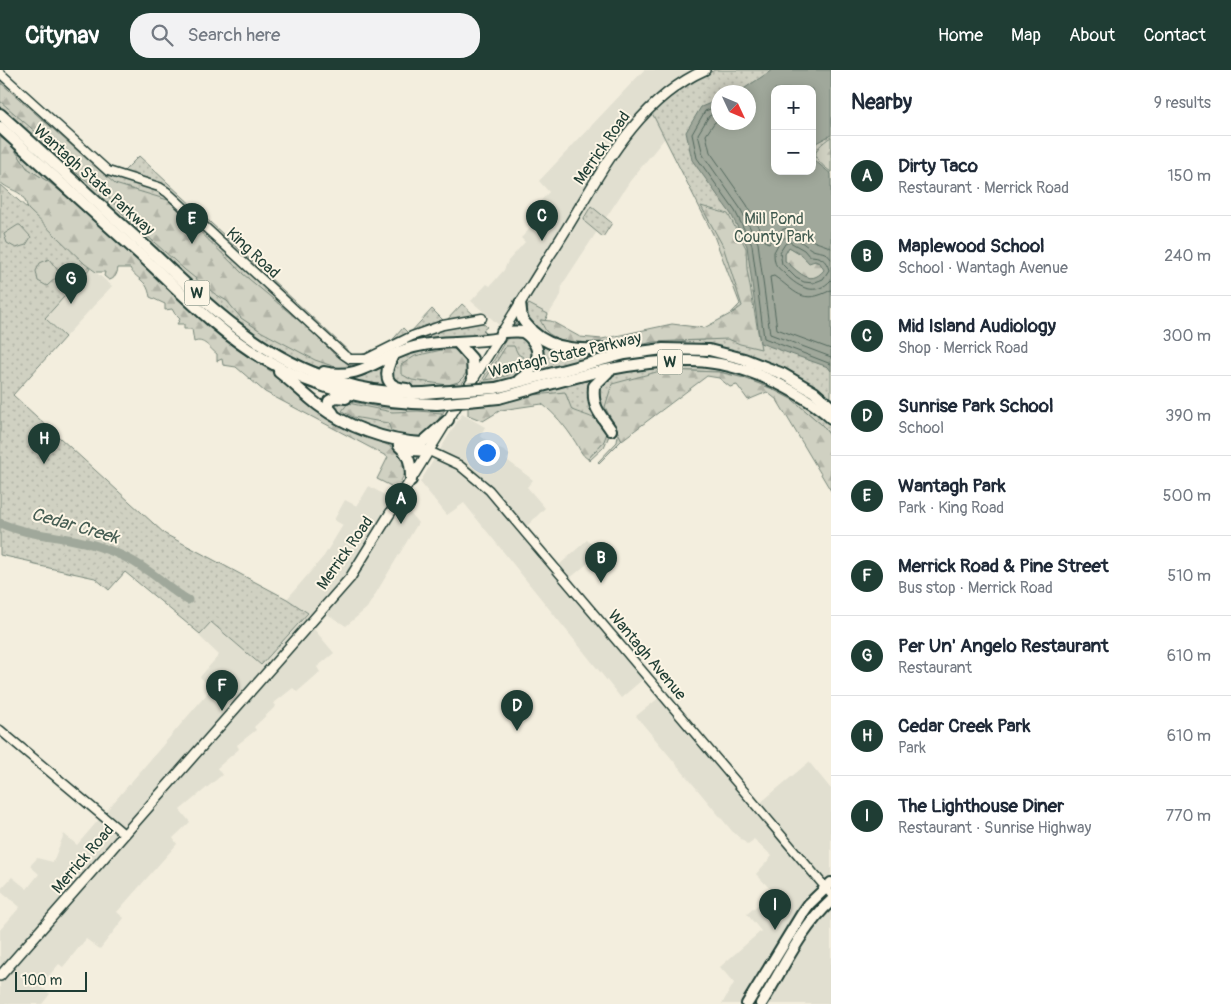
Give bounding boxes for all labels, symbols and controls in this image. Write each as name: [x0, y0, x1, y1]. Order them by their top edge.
search box: [130, 13, 480, 58]
text: Citynav: [25, 21, 100, 50]
icon: search: [148, 21, 176, 49]
text: Search here: [188, 23, 280, 47]
text: Home: [938, 24, 983, 47]
text: Map: [1011, 24, 1041, 47]
text: About: [1069, 24, 1115, 47]
text: Contact: [1143, 24, 1206, 47]
north arrow: [711, 85, 756, 130]
map controls: [771, 85, 816, 175]
button: +: [771, 85, 816, 130]
text: Nearby: [851, 89, 912, 116]
text: 9 results: [1154, 93, 1211, 113]
street label: Merrick Road: [569, 107, 635, 189]
street label: Wantagh State Parkway: [29, 120, 159, 240]
button: −: [771, 130, 816, 175]
text: Dirty Taco: [898, 154, 978, 178]
text: A: [862, 166, 872, 186]
text: 150 m: [1167, 166, 1211, 186]
text: Restaurant · Merrick Road: [898, 178, 1069, 198]
pin: C: [526, 200, 558, 241]
pin: E: [176, 203, 208, 244]
park label: Mill Pond County Park: [734, 209, 814, 247]
street label: King Road: [222, 223, 284, 283]
text: Maplewood School: [898, 234, 1045, 258]
text: B: [862, 246, 872, 266]
text: 240 m: [1164, 246, 1211, 266]
text: School · Wantagh Avenue: [898, 258, 1068, 278]
pin: G: [55, 263, 87, 304]
road number: W: [184, 280, 210, 306]
text: Mid Island Audiology: [898, 314, 1056, 338]
text: C: [862, 326, 872, 346]
text: 300 m: [1163, 326, 1211, 346]
street label: Wantagh State Parkway: [487, 328, 644, 382]
text: Shop · Merrick Road: [898, 338, 1028, 358]
road number: W: [658, 350, 682, 374]
text: Sunrise Park School: [898, 394, 1054, 418]
text: D: [862, 406, 872, 426]
text: 390 m: [1165, 406, 1211, 426]
text: School: [898, 418, 944, 438]
pin: H: [28, 423, 60, 464]
your location: [474, 440, 500, 466]
text: Wantagh Park: [898, 474, 1006, 498]
pin: A: [385, 483, 417, 524]
text: E: [863, 486, 871, 506]
text: 500 m: [1163, 486, 1211, 506]
text: Park · King Road: [898, 498, 1004, 518]
water label: Cedar Creek: [29, 503, 123, 550]
street label: Merrick Road: [312, 512, 378, 594]
pin: B: [585, 542, 617, 583]
text: Merrick Road & Pine Street: [898, 554, 1109, 578]
text: F: [862, 566, 872, 586]
text: 510 m: [1167, 566, 1211, 586]
text: Bus stop · Merrick Road: [898, 578, 1053, 598]
street label: Wantagh Avenue: [603, 606, 691, 704]
text: Per Un' Angelo Restaurant: [898, 634, 1109, 658]
text: G: [862, 646, 872, 666]
text: 610 m: [1167, 646, 1211, 666]
text: Restaurant: [898, 658, 972, 678]
pin: F: [206, 670, 238, 711]
pin: D: [501, 690, 533, 731]
text: Cedar Creek Park: [898, 714, 1030, 738]
text: H: [862, 726, 872, 746]
text: 610 m: [1167, 726, 1211, 746]
text: Park: [898, 738, 926, 758]
text: The Lighthouse Diner: [898, 794, 1064, 818]
text: I: [865, 806, 869, 826]
text: 770 m: [1165, 806, 1211, 826]
text: Restaurant · Sunrise Highway: [898, 818, 1091, 838]
street label: Merrick Road: [48, 820, 118, 898]
pin: I: [759, 889, 791, 930]
scale bar: [15, 969, 88, 992]
text: 100 m: [22, 972, 62, 989]

